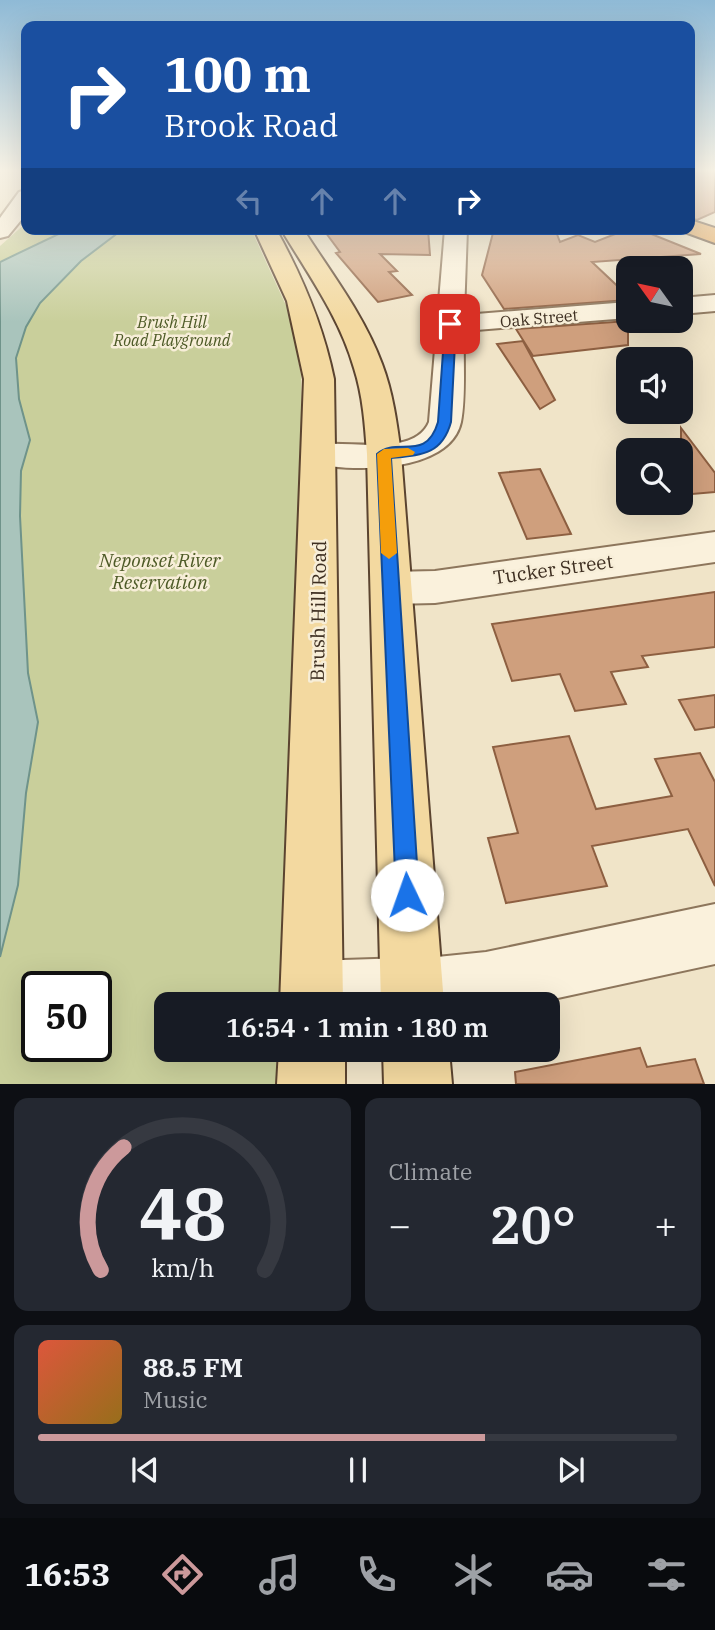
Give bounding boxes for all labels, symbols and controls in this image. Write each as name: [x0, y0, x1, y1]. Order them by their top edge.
text: 100 m: [164, 42, 311, 105]
icon: right: [49, 49, 140, 140]
text: Brook Road: [164, 104, 338, 146]
icon: left: [230, 182, 268, 220]
icon: ahead: [303, 182, 341, 220]
icon: ahead: [376, 182, 414, 220]
icon: right: [449, 182, 487, 220]
north arrow: [616, 256, 693, 332]
map controls: [616, 256, 693, 515]
pin: [420, 294, 480, 354]
icon: arrive: [431, 305, 469, 343]
street label: Oak Street: [499, 305, 579, 331]
park label: Brush Hill Road Playground: [112, 312, 231, 350]
button: sound: [616, 347, 693, 424]
button: search: [616, 438, 693, 515]
street label: Brush Hill Road: [305, 540, 331, 682]
park label: Neponset River Reservation: [98, 548, 221, 594]
street label: Tucker Street: [492, 549, 615, 589]
position arrow: [370, 858, 444, 932]
speed limit sign: 50: [21, 971, 112, 1062]
text: 16:54 · 1 min · 180 m: [226, 1010, 488, 1044]
text: Climate: [389, 1156, 472, 1186]
text: 48: [139, 1166, 226, 1261]
text: 20°: [489, 1191, 576, 1258]
text: −: [389, 1200, 411, 1249]
text: +: [654, 1200, 677, 1249]
text: km/h: [151, 1251, 214, 1284]
text: 88.5 FM: [143, 1350, 243, 1384]
text: Music: [143, 1384, 208, 1414]
icon: previous: [126, 1451, 164, 1489]
icon: pause: [339, 1451, 377, 1489]
icon: next: [552, 1451, 590, 1489]
icon: directions: [158, 1550, 207, 1599]
icon: music: [255, 1550, 304, 1599]
icon: phone: [352, 1550, 401, 1599]
icon: climate: [449, 1550, 498, 1599]
icon: car: [545, 1550, 594, 1599]
icon: filters: [642, 1550, 691, 1599]
text: 16:53: [24, 1553, 110, 1595]

